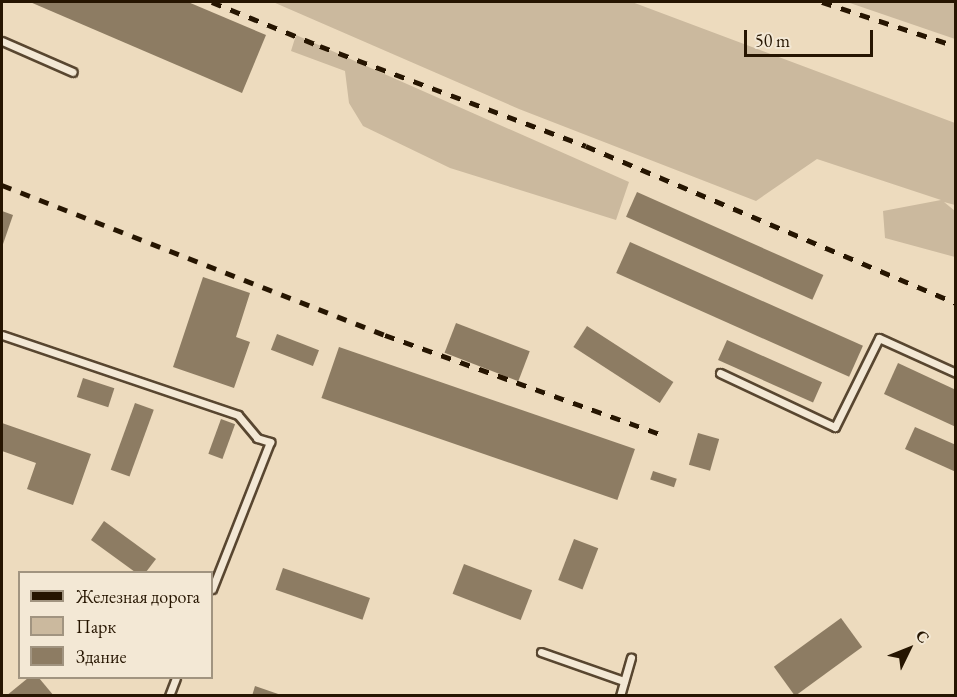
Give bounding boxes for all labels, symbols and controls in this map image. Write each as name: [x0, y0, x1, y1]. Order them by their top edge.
scale bar: [747, 18, 876, 56]
text: 50 m: [755, 29, 790, 52]
legend: [18, 571, 213, 679]
text: Железная дорога: [76, 585, 200, 608]
text: Парк: [76, 615, 116, 638]
north arrow: [879, 619, 939, 679]
text: С: [911, 625, 934, 648]
text: Здание: [76, 645, 126, 668]

